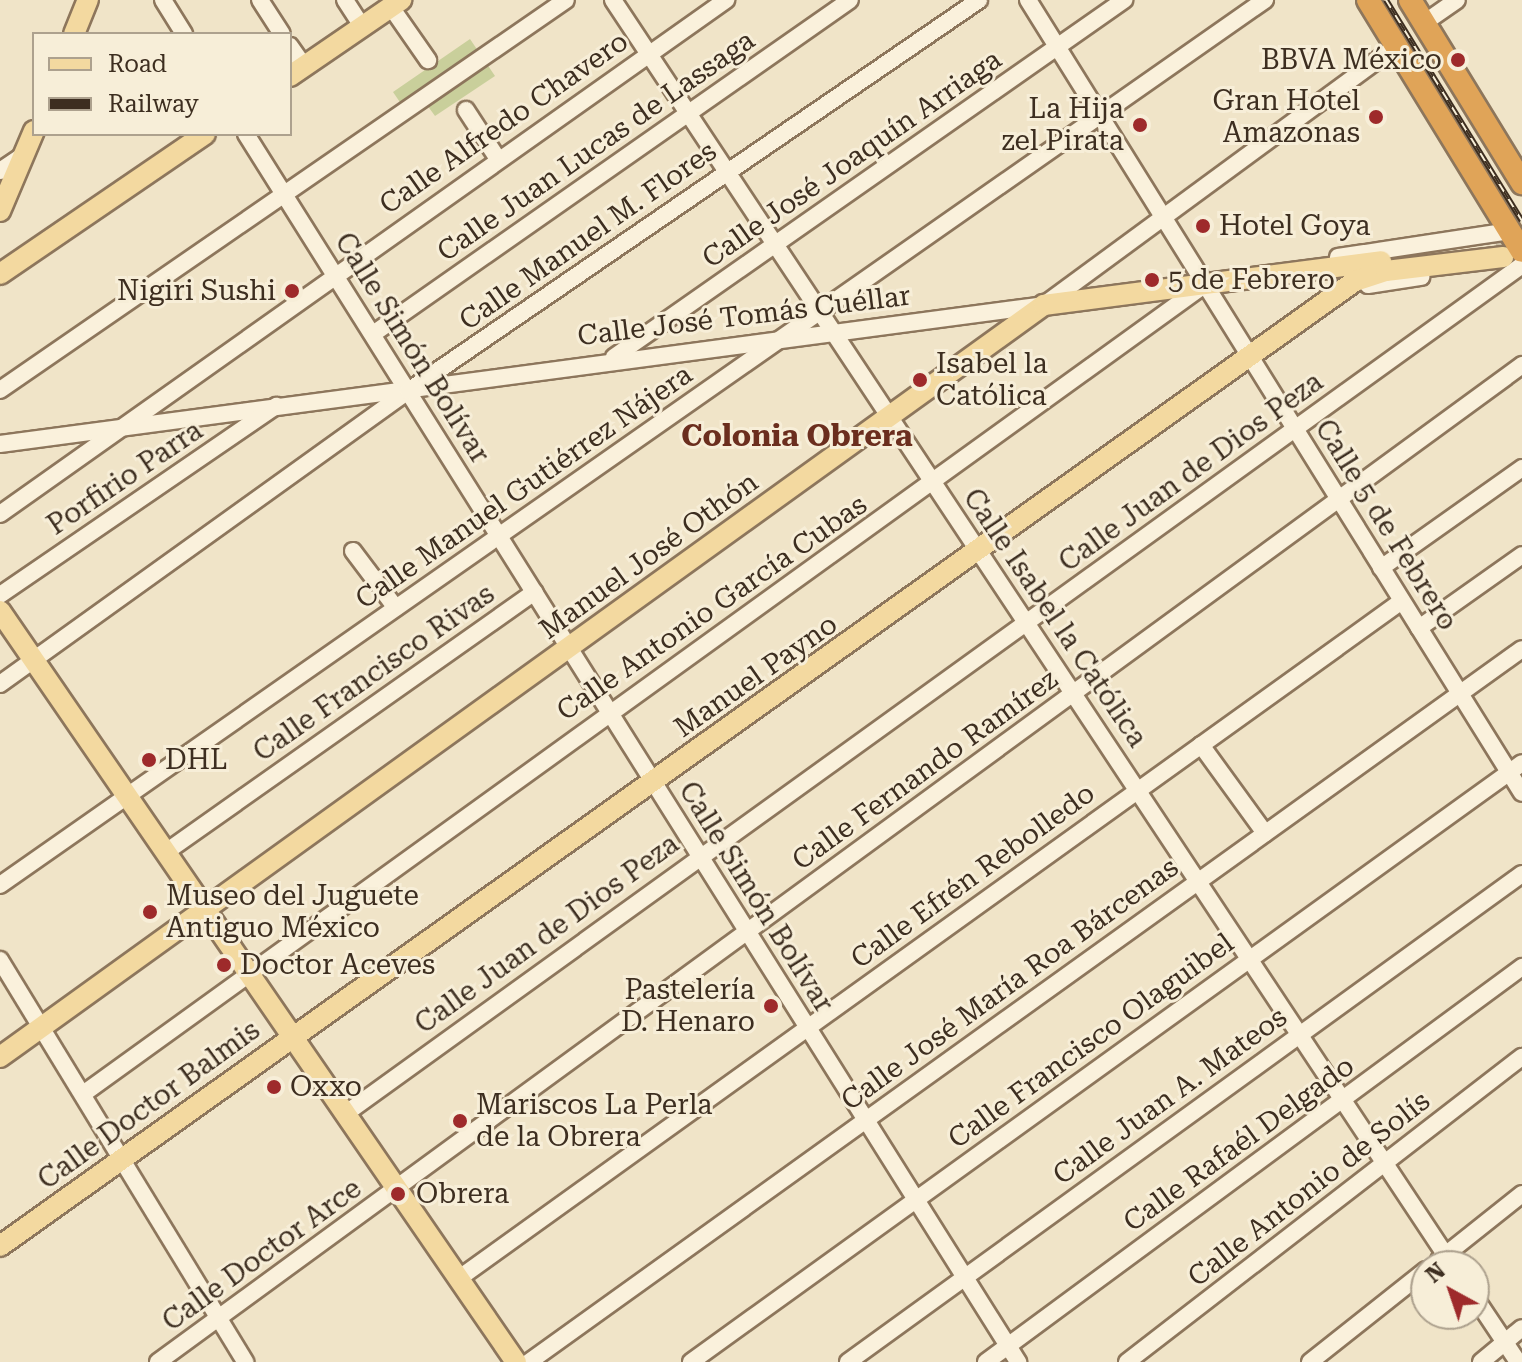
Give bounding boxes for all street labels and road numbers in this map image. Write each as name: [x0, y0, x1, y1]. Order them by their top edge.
street label: Calle Juan Lucas de Lassaga: [431, 23, 761, 269]
street label: Calle Alfredo Chavero: [373, 24, 635, 222]
street label: Calle José Joaquín Arriaga: [696, 43, 1008, 275]
street label: Calle Manuel M. Flores: [453, 134, 723, 338]
street label: Calle Simón Bolívar: [327, 227, 497, 469]
street label: Calle José Tomás Cuéllar: [576, 279, 912, 353]
street label: Calle Manuel Gutiérrez Nájera: [349, 358, 699, 616]
street label: Calle Juan de Dios Peza: [1053, 365, 1329, 579]
street label: Porfirio Parra: [41, 414, 209, 542]
street label: Calle 5 de Febrero: [1308, 414, 1464, 636]
street label: Manuel José Othón: [533, 465, 765, 647]
street label: Calle Isabel la Católica: [956, 482, 1154, 754]
street label: Calle Antonio García Cubas: [551, 488, 873, 728]
street label: Calle Francisco Rivas: [247, 577, 501, 769]
street label: Manuel Payno: [668, 607, 844, 745]
street label: Calle Fernando Ramírez: [786, 663, 1064, 877]
street label: Calle Simón Bolívar: [671, 776, 841, 1018]
street label: Calle Efrén Rebolledo: [845, 776, 1101, 976]
street label: Calle Juan de Dios Peza: [409, 827, 685, 1041]
street label: Calle José María Roa Bárcenas: [835, 850, 1185, 1118]
street label: Calle Francisco Olaguibel: [942, 926, 1240, 1156]
street label: Calle Juan A. Mateos: [1047, 1000, 1293, 1192]
street label: Calle Doctor Balmis: [32, 1013, 266, 1197]
street label: Calle Rafaél Delgado: [1117, 1049, 1361, 1239]
street label: Calle Antonio de Solís: [1181, 1084, 1437, 1294]
street label: Calle Doctor Arce: [156, 1172, 368, 1338]

